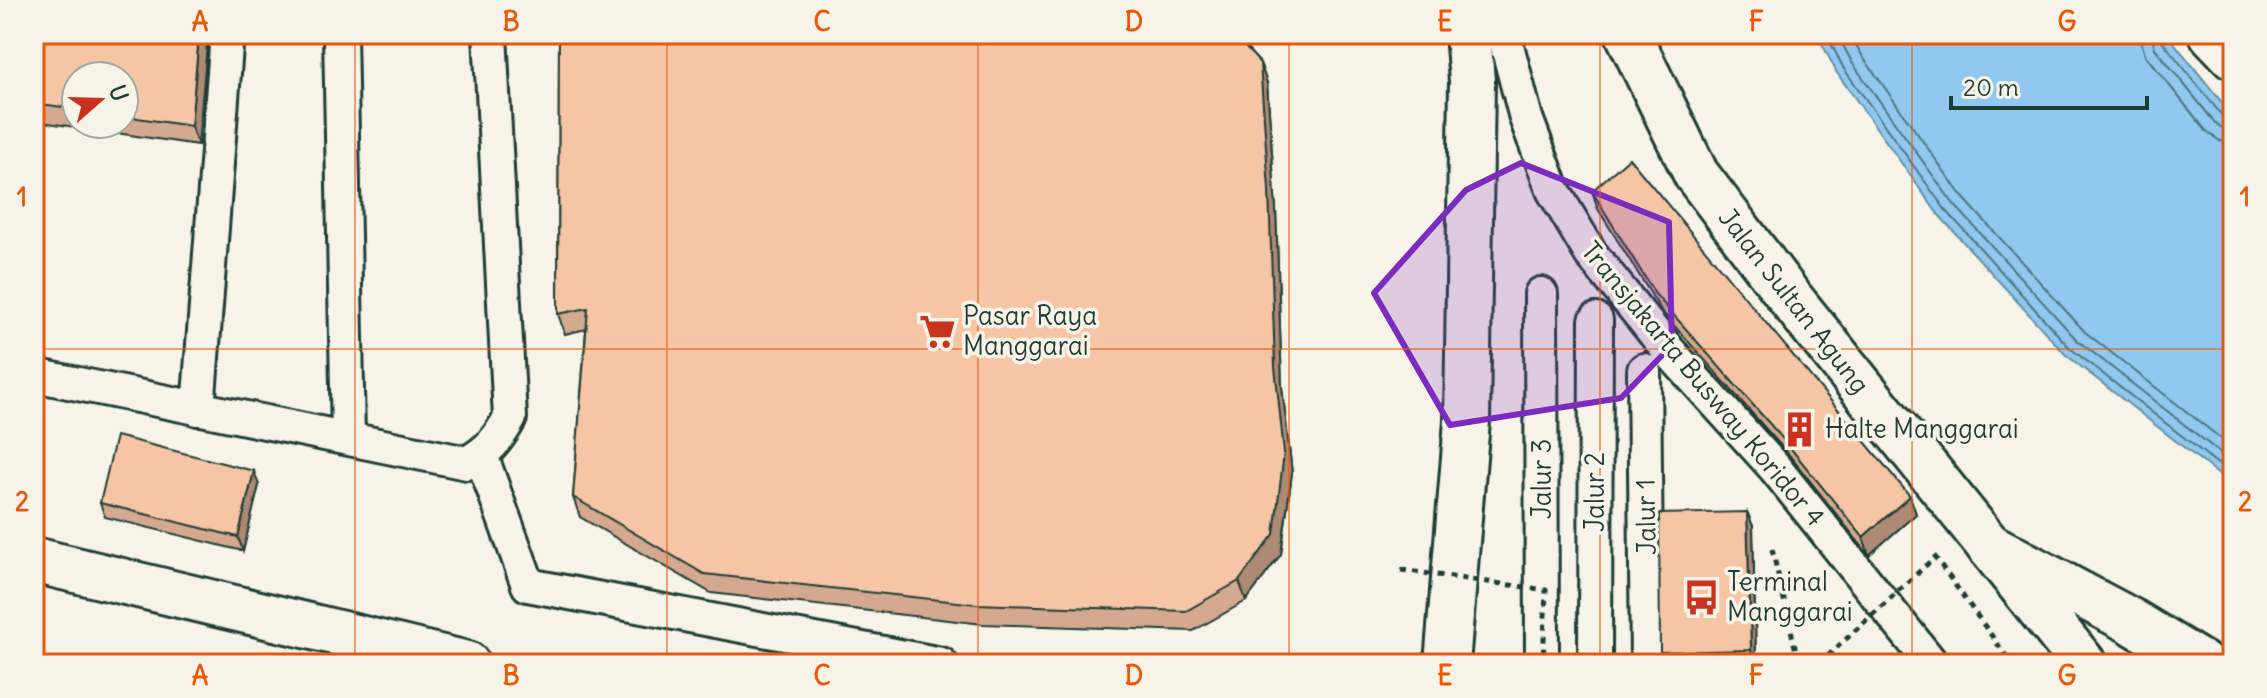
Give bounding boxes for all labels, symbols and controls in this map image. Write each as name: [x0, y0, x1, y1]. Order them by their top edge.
text: A: [192, 5, 209, 38]
text: B: [502, 5, 520, 38]
text: C: [813, 5, 831, 38]
text: D: [1125, 5, 1143, 38]
text: E: [1437, 5, 1453, 38]
text: F: [1749, 5, 1764, 38]
text: G: [2058, 5, 2077, 38]
north arrow: [60, 60, 140, 140]
scale bar: [1951, 60, 2147, 110]
text: 20 m: [1963, 72, 2019, 102]
text: U: [103, 81, 135, 105]
text: 1: [17, 180, 27, 213]
text: 1: [2240, 180, 2250, 213]
street label: Jalan Sultan Agung: [1712, 201, 1877, 400]
street label: Transjakarta Busway Koridor 4: [1575, 235, 1832, 533]
place label: Pasar Raya Manggarai: [963, 299, 1097, 362]
supermarket icon: Pasar Raya Manggarai: [918, 312, 956, 350]
building icon: Halte Manggarai: [1780, 410, 1818, 448]
place label: Halte Manggarai: [1825, 412, 2019, 445]
street label: Jalur 3: [1525, 439, 1558, 519]
street label: Jalur 2: [1578, 452, 1611, 532]
street label: Jalur 1: [1628, 479, 1663, 555]
text: 2: [15, 485, 29, 518]
text: 2: [2238, 485, 2252, 518]
place label: Terminal Manggarai: [1727, 565, 1853, 628]
bus stop icon: Terminal Manggarai: [1682, 578, 1720, 616]
text: A: [192, 659, 209, 692]
text: B: [502, 659, 520, 692]
text: C: [813, 659, 831, 692]
text: D: [1125, 659, 1143, 692]
text: E: [1437, 659, 1453, 692]
text: F: [1749, 659, 1764, 692]
text: G: [2058, 659, 2077, 692]

